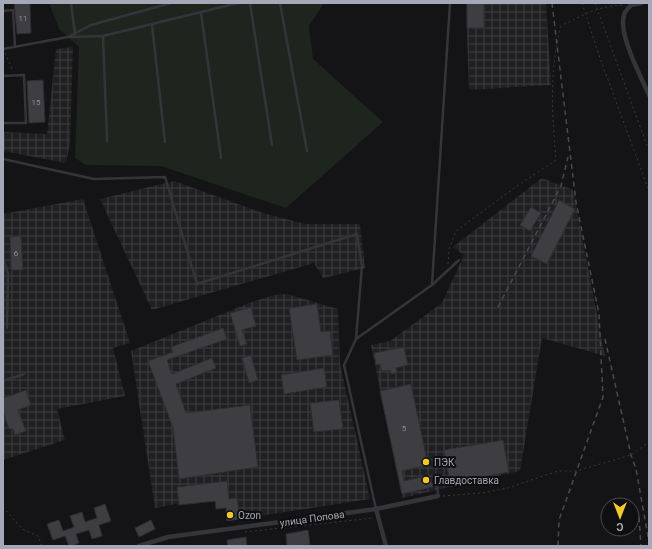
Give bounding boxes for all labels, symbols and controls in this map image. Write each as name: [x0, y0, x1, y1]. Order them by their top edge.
house number: 11: [19, 14, 28, 23]
house number: 15: [32, 98, 41, 107]
house number: 6: [14, 249, 19, 258]
house number: 5: [402, 424, 407, 433]
marker: ПЭК: [421, 457, 431, 467]
place label: ПЭК: [434, 457, 455, 468]
marker: Главдоставка: [421, 475, 431, 485]
place label: Главдоставка: [434, 475, 499, 486]
north arrow: [600, 497, 640, 537]
street label: улица Попова: [279, 508, 345, 528]
marker: Ozon: [225, 510, 235, 520]
place label: Ozon: [238, 510, 261, 521]
text: С: [616, 520, 624, 533]

